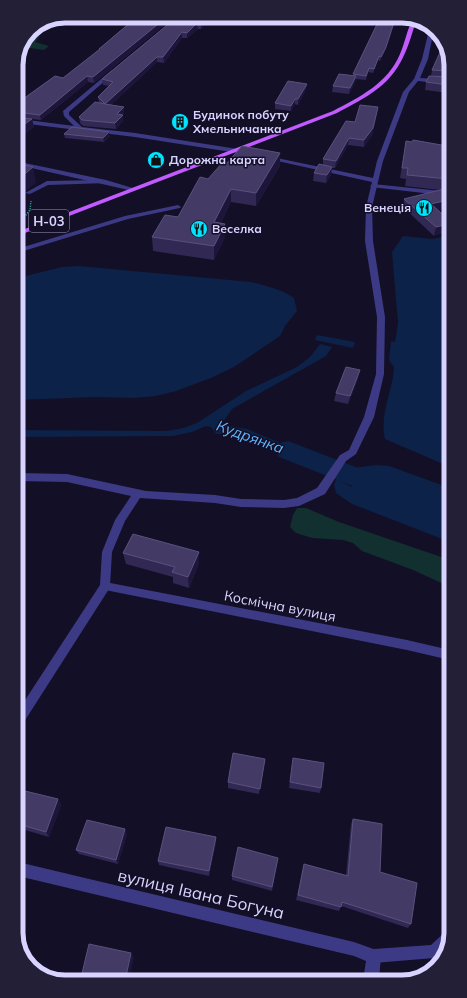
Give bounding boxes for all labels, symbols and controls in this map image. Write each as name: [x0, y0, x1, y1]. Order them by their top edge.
place label: Будинок побуту Хмельничанка: [192, 107, 289, 136]
building icon: Будинок побуту Хмельничанка: [170, 112, 190, 132]
shop icon: Дорожна карта: [146, 150, 166, 170]
place label: Дорожна карта: [169, 152, 265, 167]
restaurant icon: Венеція: [414, 198, 434, 218]
place label: Венеція: [364, 200, 411, 215]
road number: Н-03: [29, 210, 69, 232]
restaurant icon: Веселка: [189, 219, 209, 239]
place label: Веселка: [212, 221, 262, 236]
water label: Кудрянка: [214, 416, 286, 457]
street label: Космічна вулиця: [223, 586, 337, 626]
street label: вулиця Івана Богуна: [116, 864, 286, 924]

